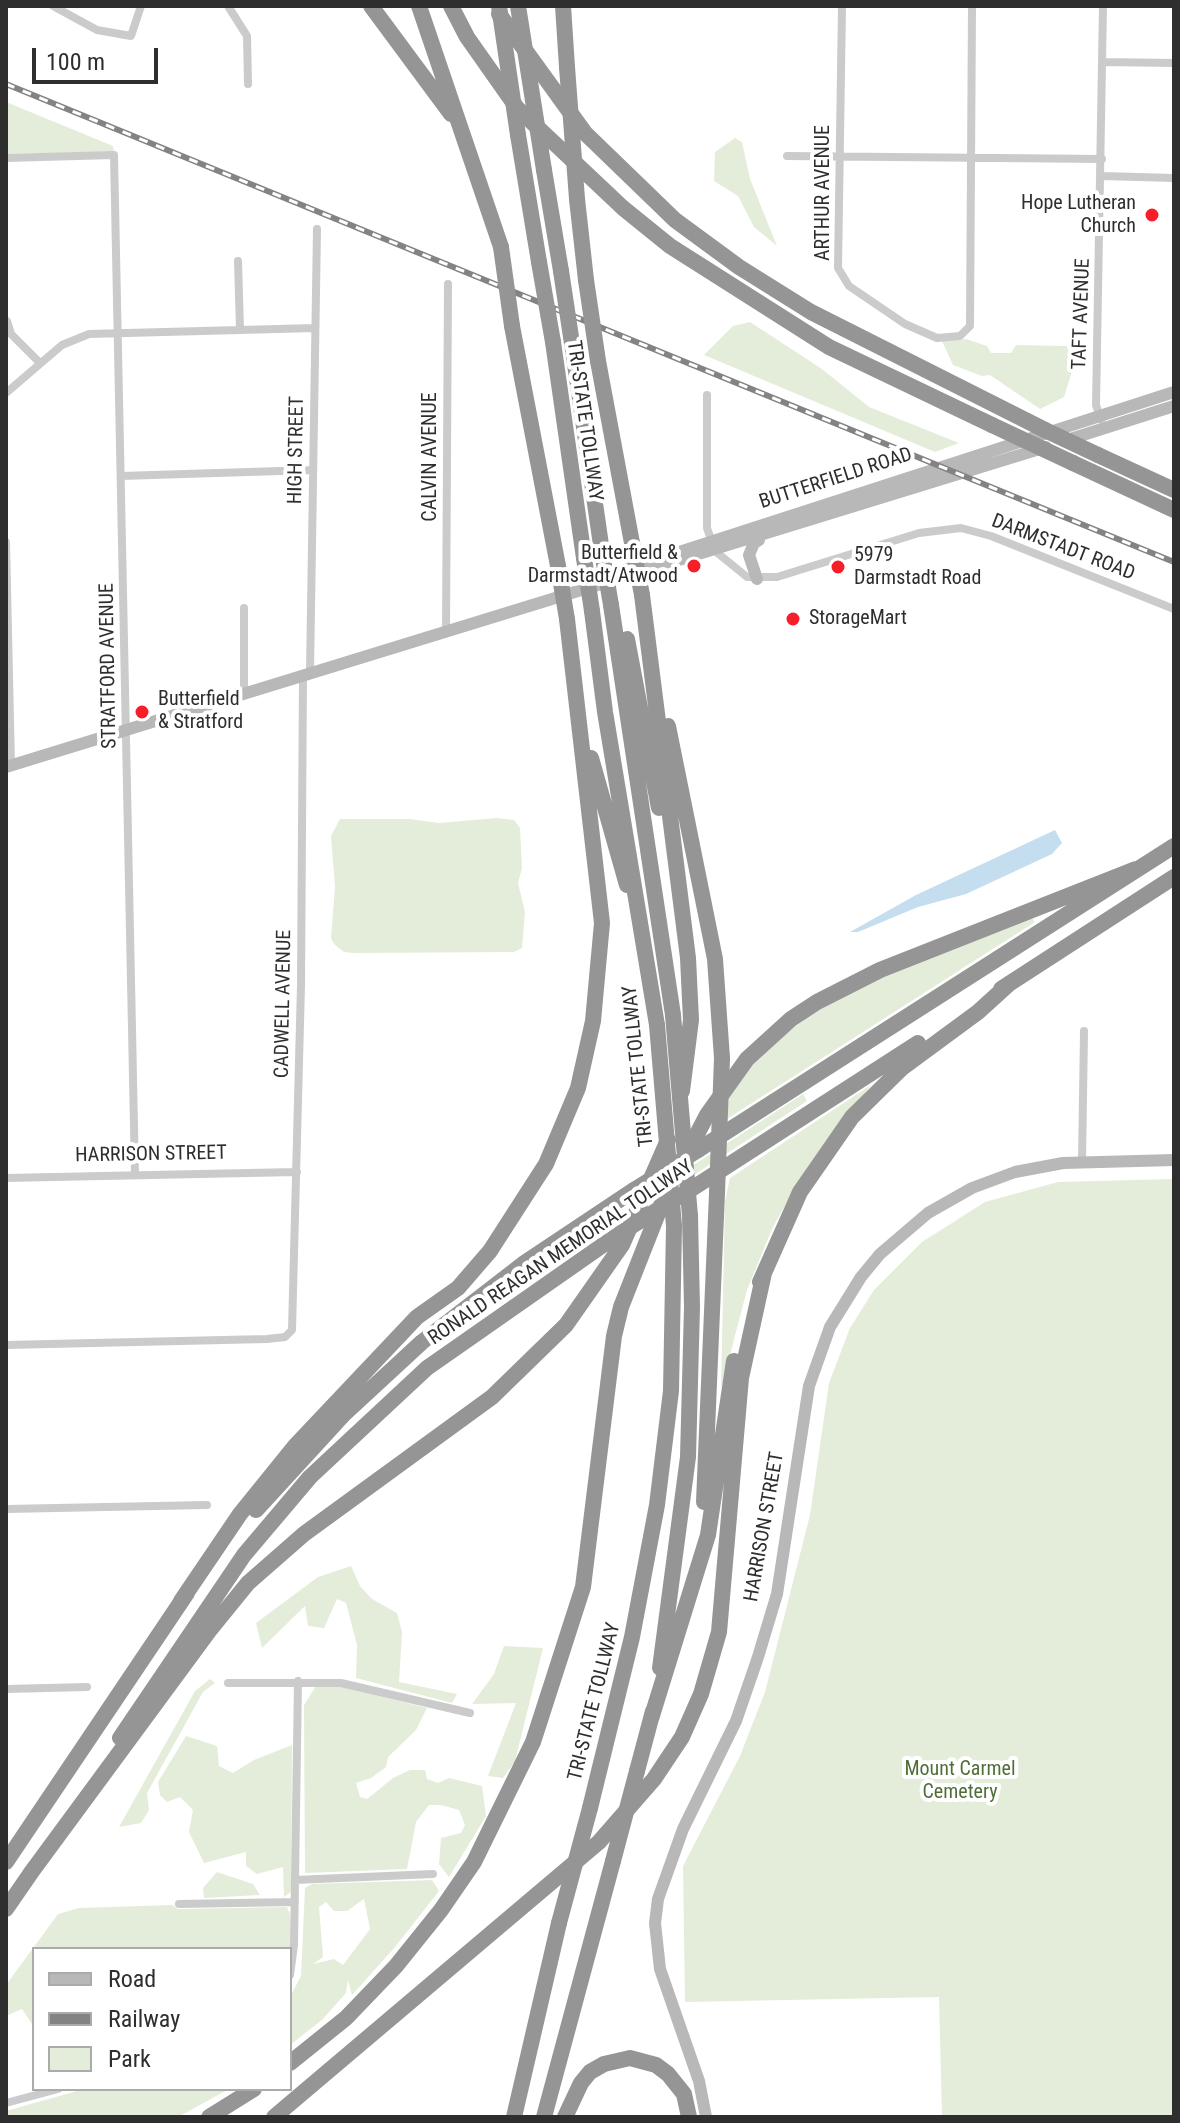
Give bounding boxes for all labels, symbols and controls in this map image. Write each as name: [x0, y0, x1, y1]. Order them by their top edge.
scale bar: [36, 32, 162, 82]
text: 100 m: [46, 48, 105, 76]
street label: ARTHUR AVENUE: [812, 125, 836, 261]
place label: Hope Lutheran Church: [1021, 192, 1136, 239]
marker: Hope Lutheran Church: [1143, 206, 1161, 224]
street label: TAFT AVENUE: [1068, 258, 1096, 370]
street label: TRI-STATE TOLLWAY: [561, 339, 607, 503]
street label: CALVIN AVENUE: [419, 392, 443, 522]
street label: HIGH STREET: [284, 396, 310, 504]
street label: BUTTERFIELD ROAD: [757, 443, 915, 515]
street label: DARMSTADT ROAD: [988, 510, 1138, 586]
place label: Butterfield & Darmstadt/Atwood: [528, 542, 678, 589]
place label: 5979 Darmstadt Road: [854, 544, 981, 591]
marker: Butterfield & Darmstadt/Atwood: [685, 557, 703, 575]
marker: 5979 Darmstadt Road: [829, 558, 847, 576]
street label: STRATFORD AVENUE: [96, 583, 122, 749]
place label: StorageMart: [809, 607, 907, 631]
marker: StorageMart: [784, 610, 802, 628]
place label: Butterfield & Stratford: [158, 688, 243, 735]
marker: Butterfield & Stratford: [133, 703, 151, 721]
street label: CADWELL AVENUE: [271, 930, 297, 1078]
street label: TRI-STATE TOLLWAY: [619, 984, 659, 1148]
street label: HARRISON STREET: [75, 1142, 227, 1168]
street label: RONALD REAGAN MEMORIAL TOLLWAY: [424, 1155, 698, 1351]
street label: HARRISON STREET: [740, 1450, 790, 1604]
street label: TRI-STATE TOLLWAY: [564, 1621, 626, 1783]
park label: Mount Carmel Cemetery: [904, 1758, 1016, 1805]
legend: [32, 1947, 292, 2091]
text: Road: [108, 1965, 156, 1993]
text: Railway: [108, 2005, 180, 2033]
text: Park: [108, 2045, 151, 2073]

